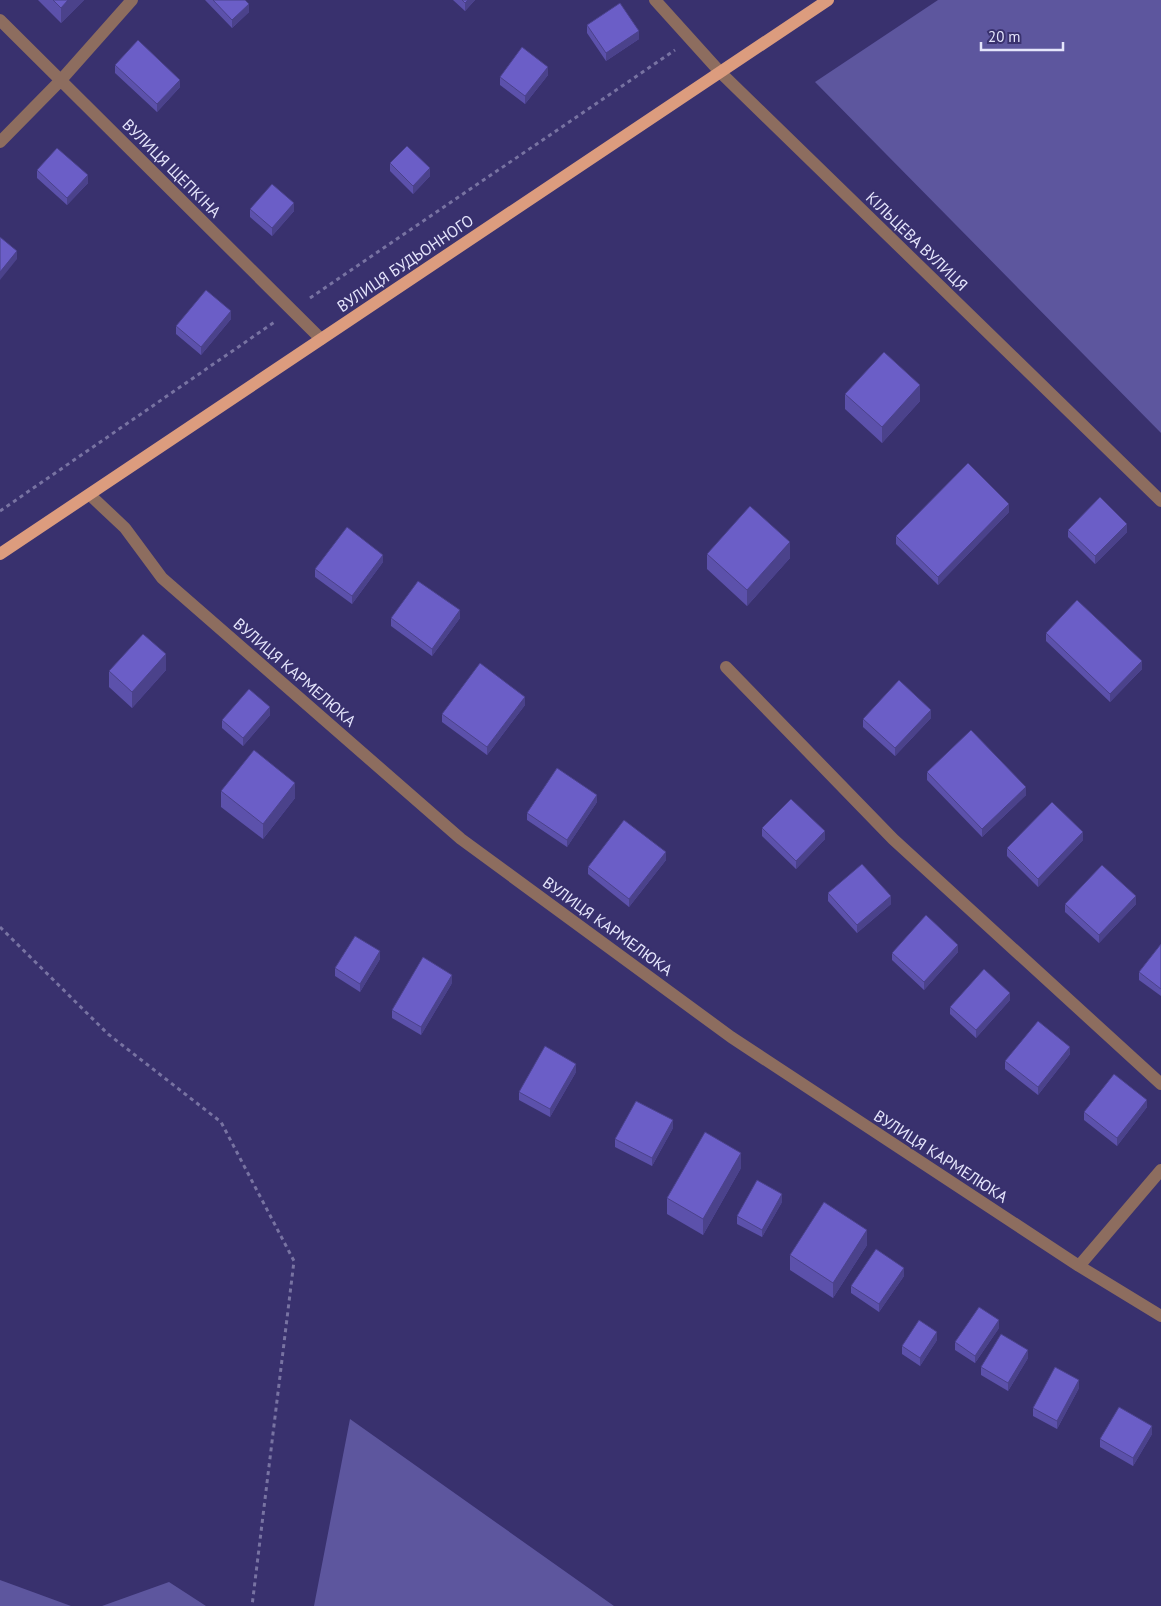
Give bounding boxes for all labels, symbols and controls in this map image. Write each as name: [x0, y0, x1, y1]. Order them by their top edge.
scale bar: [981, 20, 1064, 52]
text: 20 m: [988, 27, 1021, 46]
street label: ВУЛИЦЯ ЩЕПКІНА: [119, 115, 226, 222]
street label: КІЛЬЦЕВА ВУЛИЦЯ: [862, 187, 972, 295]
street label: ВУЛИЦЯ БУДЬОННОГО: [333, 210, 477, 316]
street label: ВУЛИЦЯ КАРМЕЛЮКА: [230, 613, 361, 731]
street label: ВУЛИЦЯ КАРМЕЛЮКА: [539, 872, 677, 980]
street label: ВУЛИЦЯ КАРМЕЛЮКА: [870, 1105, 1012, 1207]

